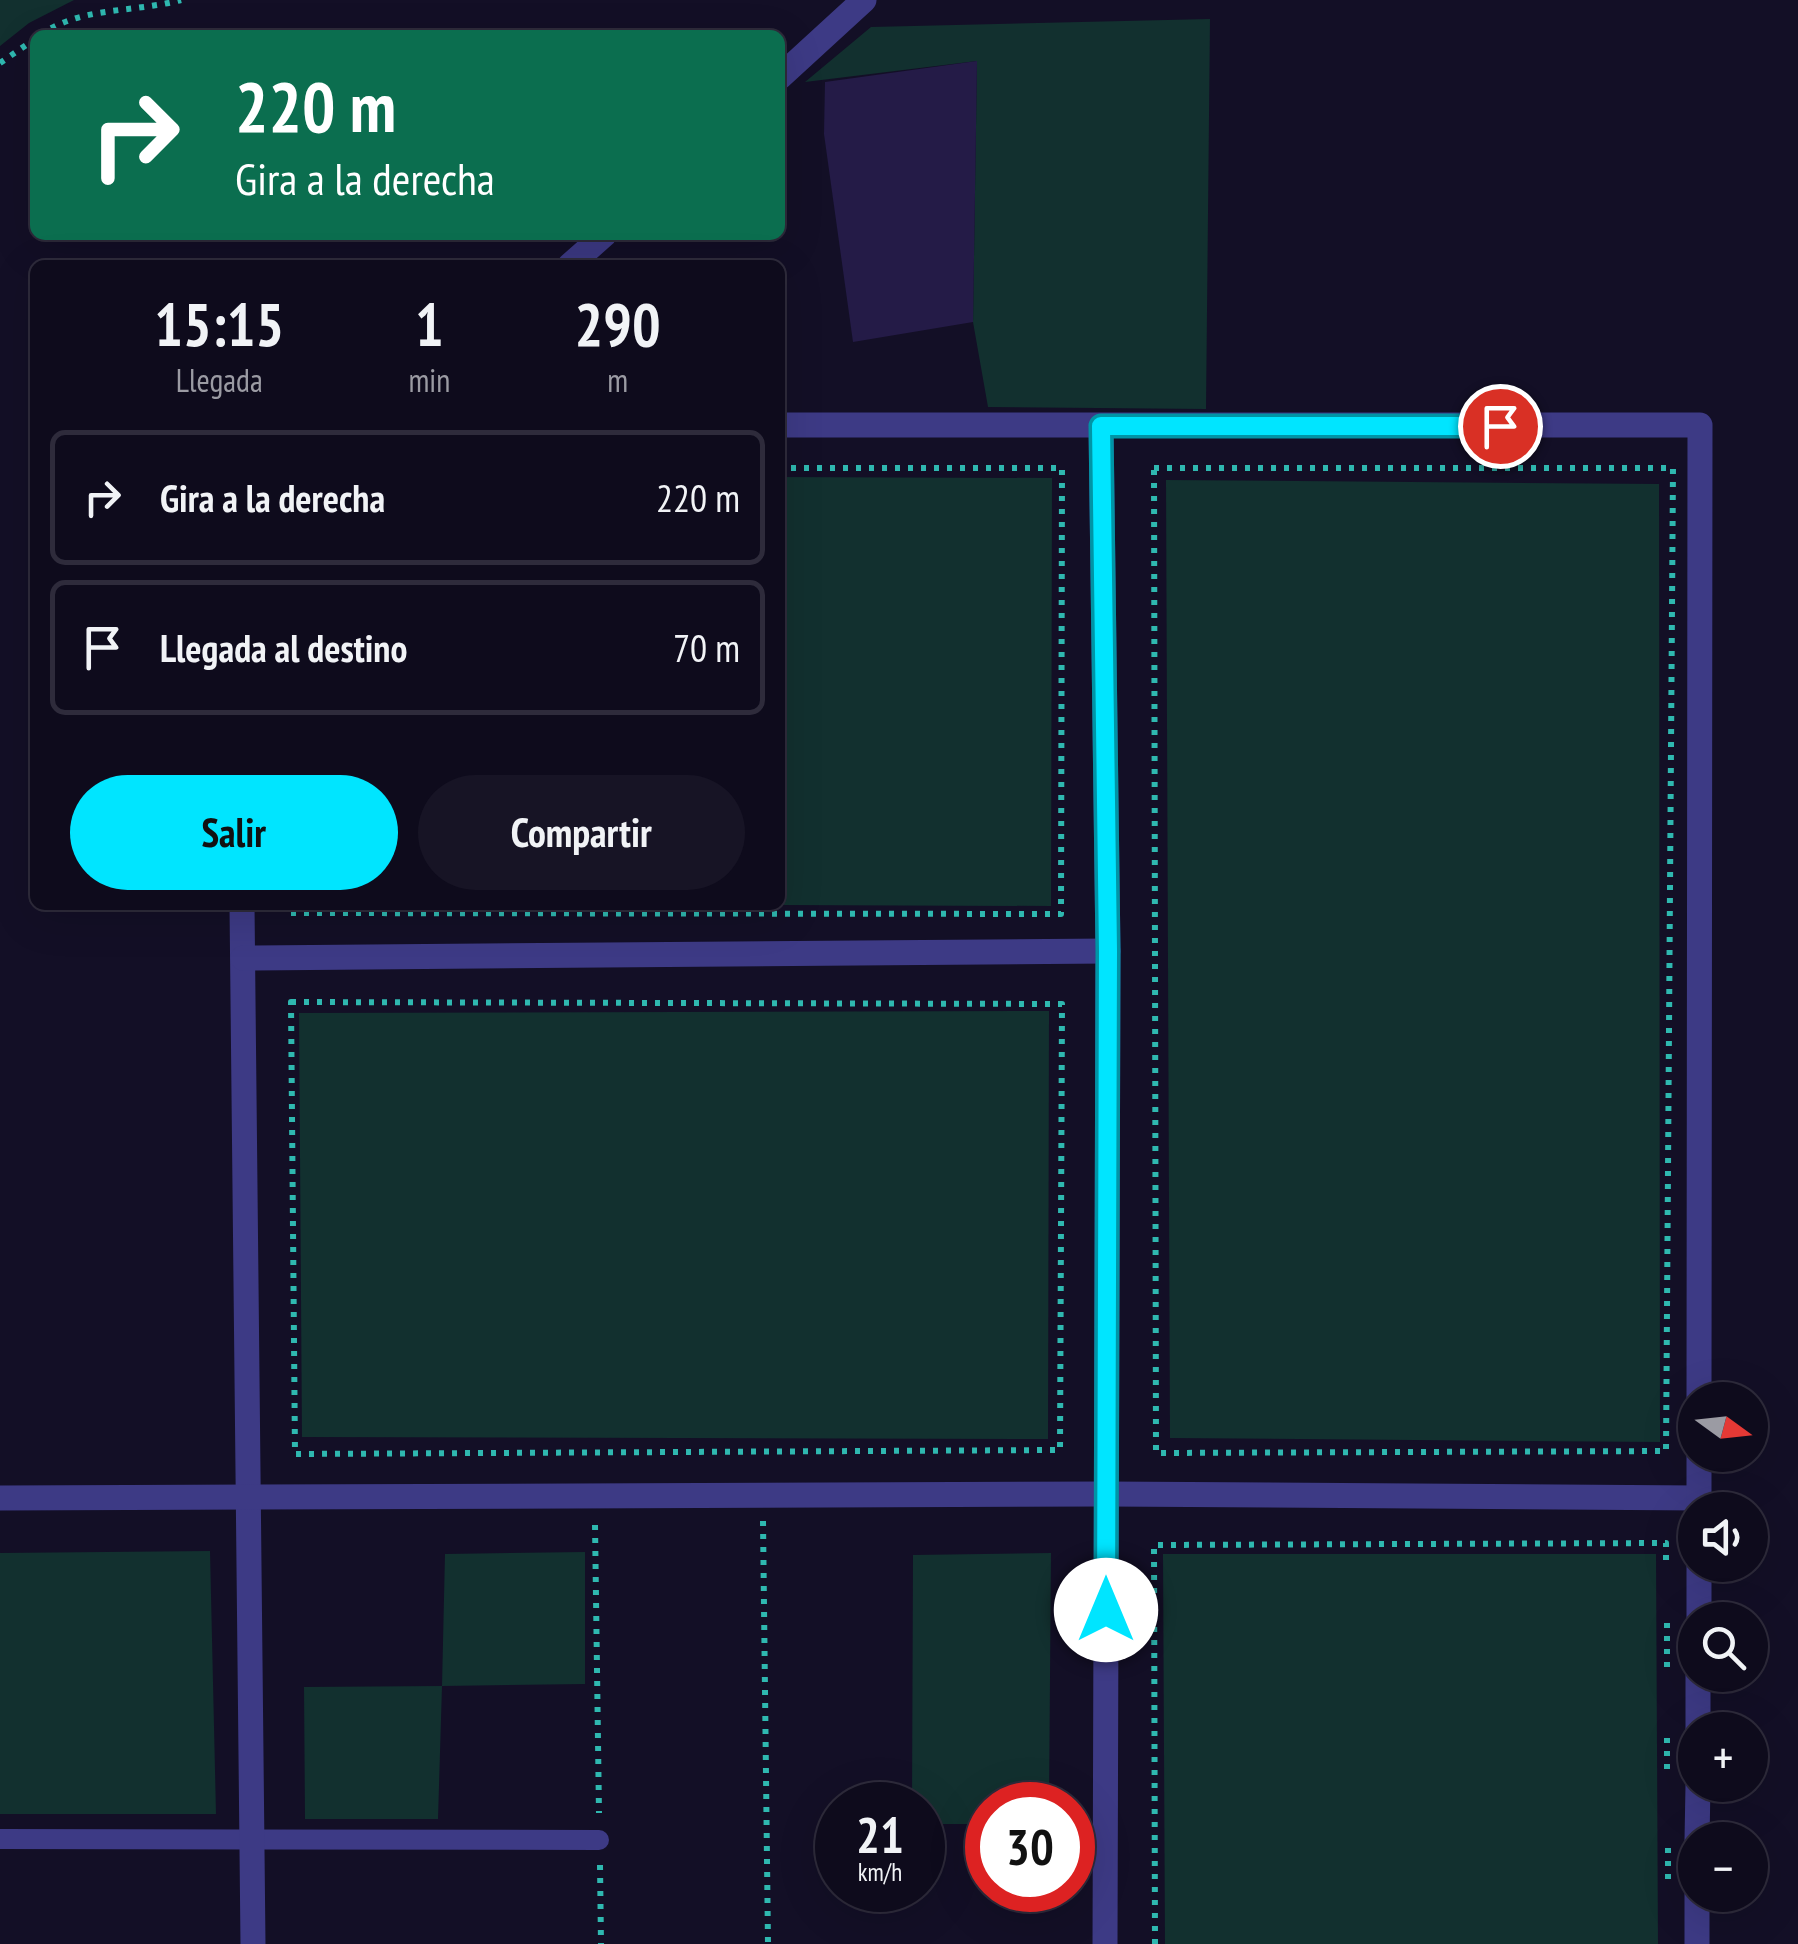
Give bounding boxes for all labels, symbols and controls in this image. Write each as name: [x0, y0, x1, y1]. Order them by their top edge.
text: 220 m: [235, 61, 396, 151]
icon: right: [70, 70, 200, 200]
text: Gira a la derecha: [235, 149, 495, 207]
text: 15:15: [154, 285, 284, 363]
text: 1: [415, 285, 444, 363]
text: 290: [575, 285, 661, 363]
text: Llegada: [176, 359, 263, 401]
text: min: [408, 359, 450, 401]
text: m: [607, 359, 628, 401]
pin: [1458, 384, 1543, 469]
icon: arrive: [1473, 399, 1528, 454]
icon: right: [75, 470, 130, 525]
text: Gira a la derecha: [160, 473, 385, 522]
text: 220 m: [656, 473, 740, 522]
icon: arrive: [75, 620, 130, 675]
text: Llegada al destino: [160, 623, 407, 672]
text: 70 m: [673, 623, 740, 672]
button: Salir: [70, 775, 398, 890]
button: Compartir: [418, 775, 745, 890]
north arrow: [1678, 1382, 1768, 1472]
map controls: [1678, 1382, 1768, 1912]
button: sound: [1678, 1492, 1768, 1582]
position arrow: [1054, 1558, 1158, 1662]
button: search: [1678, 1602, 1768, 1692]
button: +: [1678, 1712, 1768, 1802]
speed limit sign: 30: [965, 1782, 1095, 1912]
text: 21: [856, 1802, 904, 1867]
button: −: [1678, 1822, 1768, 1912]
text: km/h: [858, 1856, 902, 1888]

